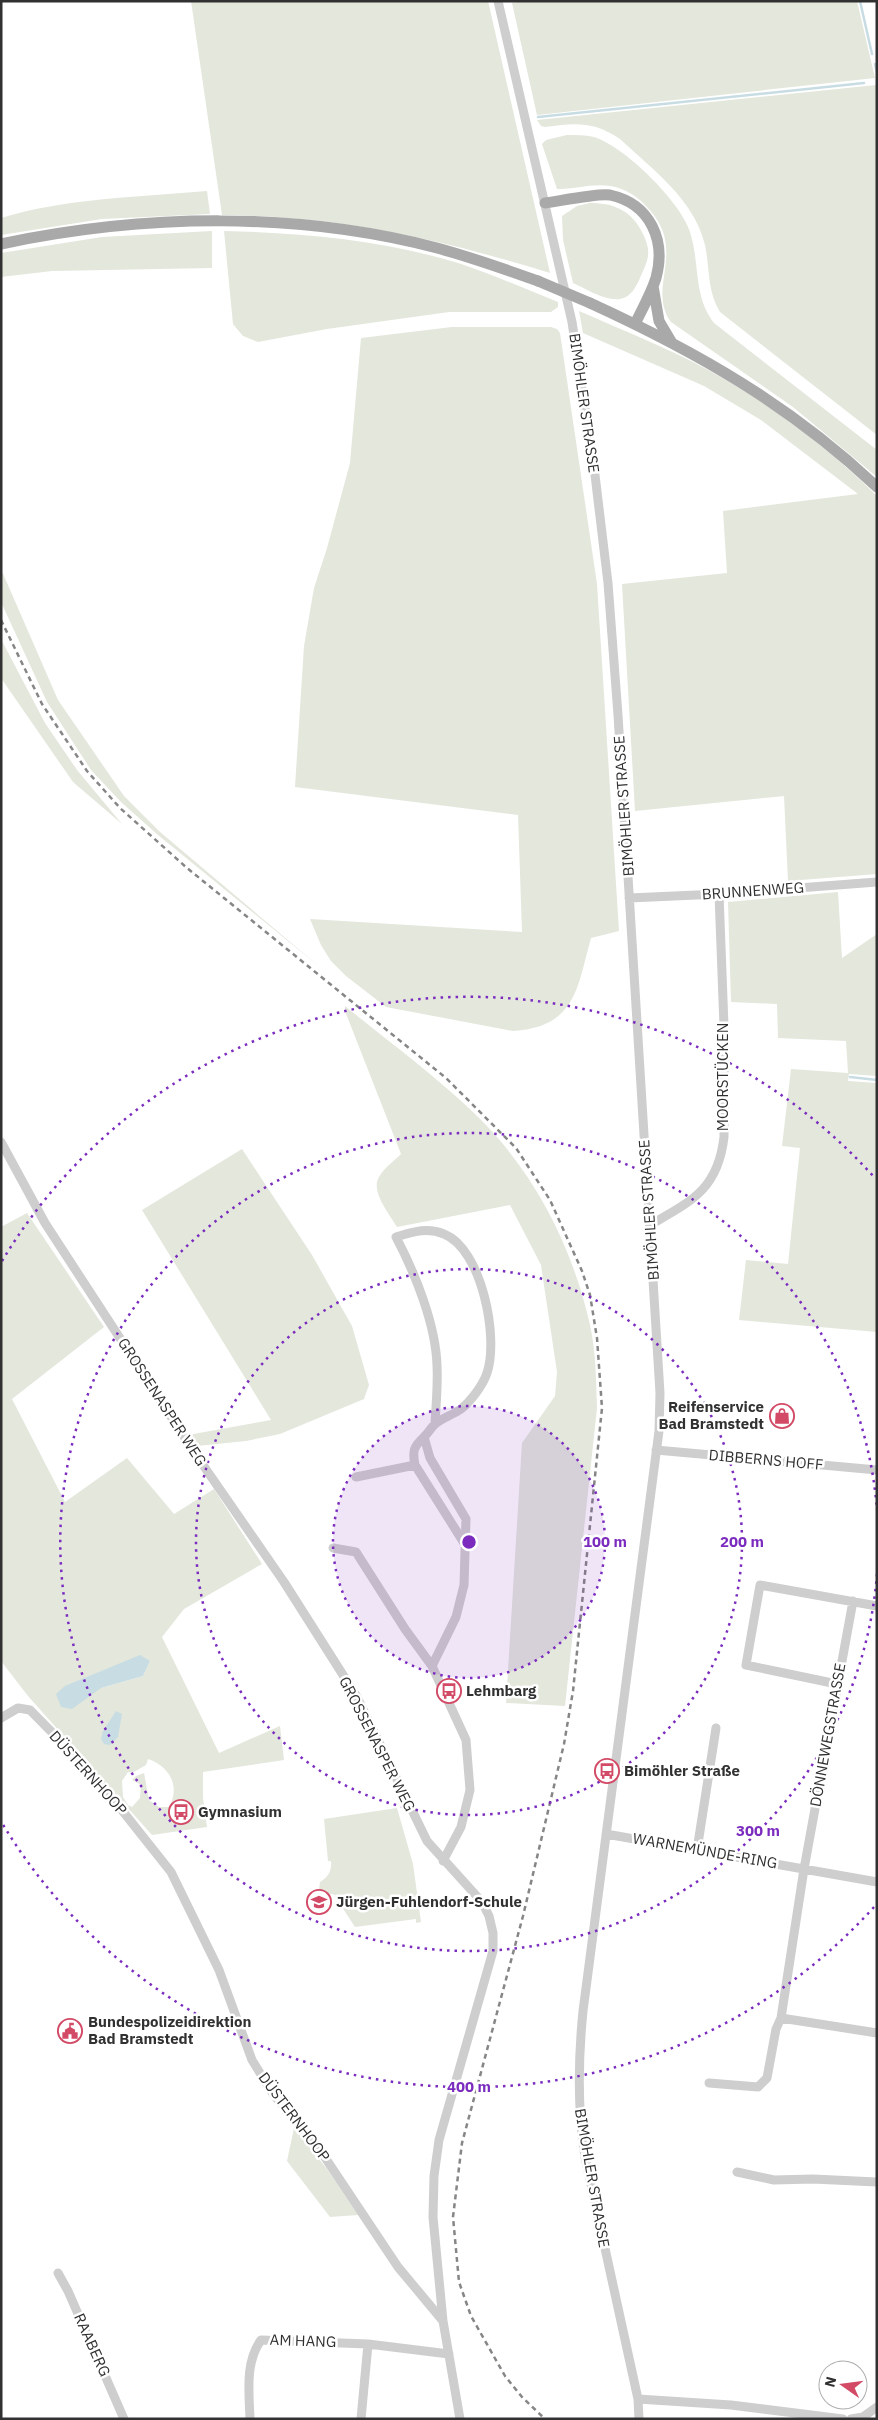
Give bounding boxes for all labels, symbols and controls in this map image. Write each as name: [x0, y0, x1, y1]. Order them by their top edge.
street label: BIMÖHLER STRASSE: [565, 332, 604, 474]
street label: BIMÖHLER STRASSE: [609, 735, 638, 877]
street label: BRUNNENWEG: [701, 877, 805, 904]
street label: MOORSTÜCKEN: [713, 1023, 732, 1131]
street label: BIMÖHLER STRASSE: [634, 1139, 663, 1281]
street label: GROSSENASPER WEG: [114, 1334, 211, 1469]
place label: Reifenservice Bad Bramstedt: [659, 1397, 764, 1433]
shop icon: Reifenservice Bad Bramstedt: [769, 1403, 795, 1429]
street label: DIBBERNS HOFF: [708, 1445, 824, 1474]
text: 100 m: [583, 1532, 627, 1551]
text: 200 m: [720, 1532, 764, 1551]
centre of rings: [460, 1533, 478, 1551]
street label: DÖNNEWEGSTRASSE: [806, 1662, 849, 1808]
street label: GROSSENASPER WEG: [335, 1673, 420, 1814]
bus stop icon: Lehmbarg: [436, 1678, 462, 1704]
place label: Lehmbarg: [466, 1681, 537, 1700]
street label: DÜSTERNHOOP: [45, 1726, 131, 1819]
bus stop icon: Bimöhler Straße: [594, 1758, 620, 1784]
place label: Bimöhler Straße: [624, 1761, 740, 1780]
bus stop icon: Gymnasium: [168, 1799, 194, 1825]
place label: Gymnasium: [198, 1802, 282, 1821]
text: 300 m: [736, 1821, 780, 1840]
street label: WARNEMÜNDE-RING: [631, 1828, 779, 1873]
school or university icon: Jürgen-Fuhlendorf-Schule: [306, 1889, 332, 1915]
place label: Jürgen-Fuhlendorf-Schule: [336, 1892, 522, 1911]
place label: Bundespolizeidirektion Bad Bramstedt: [88, 2012, 252, 2048]
public building icon: Bundespolizeidirektion Bad Bramstedt: [57, 2018, 83, 2044]
street label: DÜSTERNHOOP: [255, 2068, 334, 2165]
text: 400 m: [447, 2077, 491, 2096]
street label: BIMÖHLER STRASSE: [571, 2107, 614, 2249]
street label: RAABERG: [70, 2310, 115, 2379]
street label: AM HANG: [269, 2330, 337, 2351]
north arrow: [818, 2360, 868, 2410]
text: N: [820, 2375, 840, 2389]

